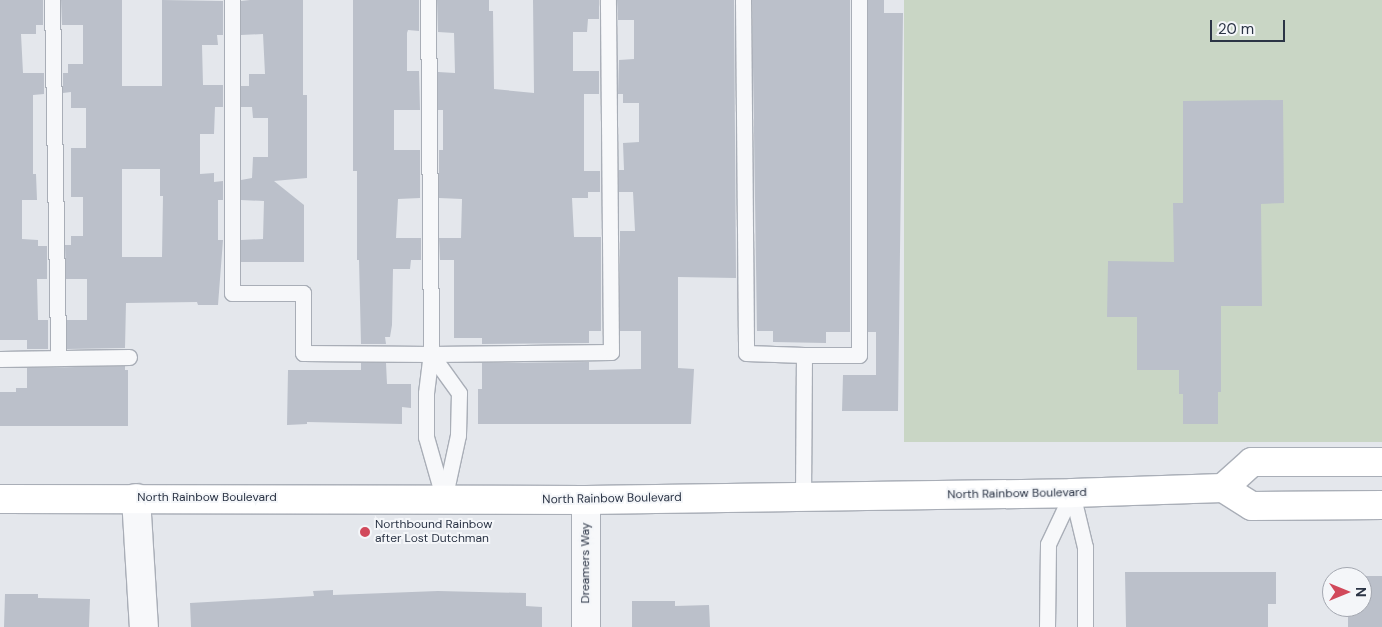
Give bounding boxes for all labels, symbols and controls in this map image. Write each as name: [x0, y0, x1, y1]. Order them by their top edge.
scale bar: [1212, 10, 1287, 42]
text: 20 m: [1218, 19, 1254, 39]
street label: North Rainbow Boulevard: [947, 486, 1087, 502]
street label: North Rainbow Boulevard: [137, 491, 277, 505]
street label: North Rainbow Boulevard: [542, 491, 682, 507]
place label: Northbound Rainbow after Lost Dutchman: [375, 518, 492, 546]
street label: Dreamers Way: [579, 522, 593, 604]
marker: Northbound Rainbow after Lost Dutchman: [359, 526, 371, 538]
north arrow: [1322, 567, 1372, 617]
text: N: [1352, 587, 1370, 597]

